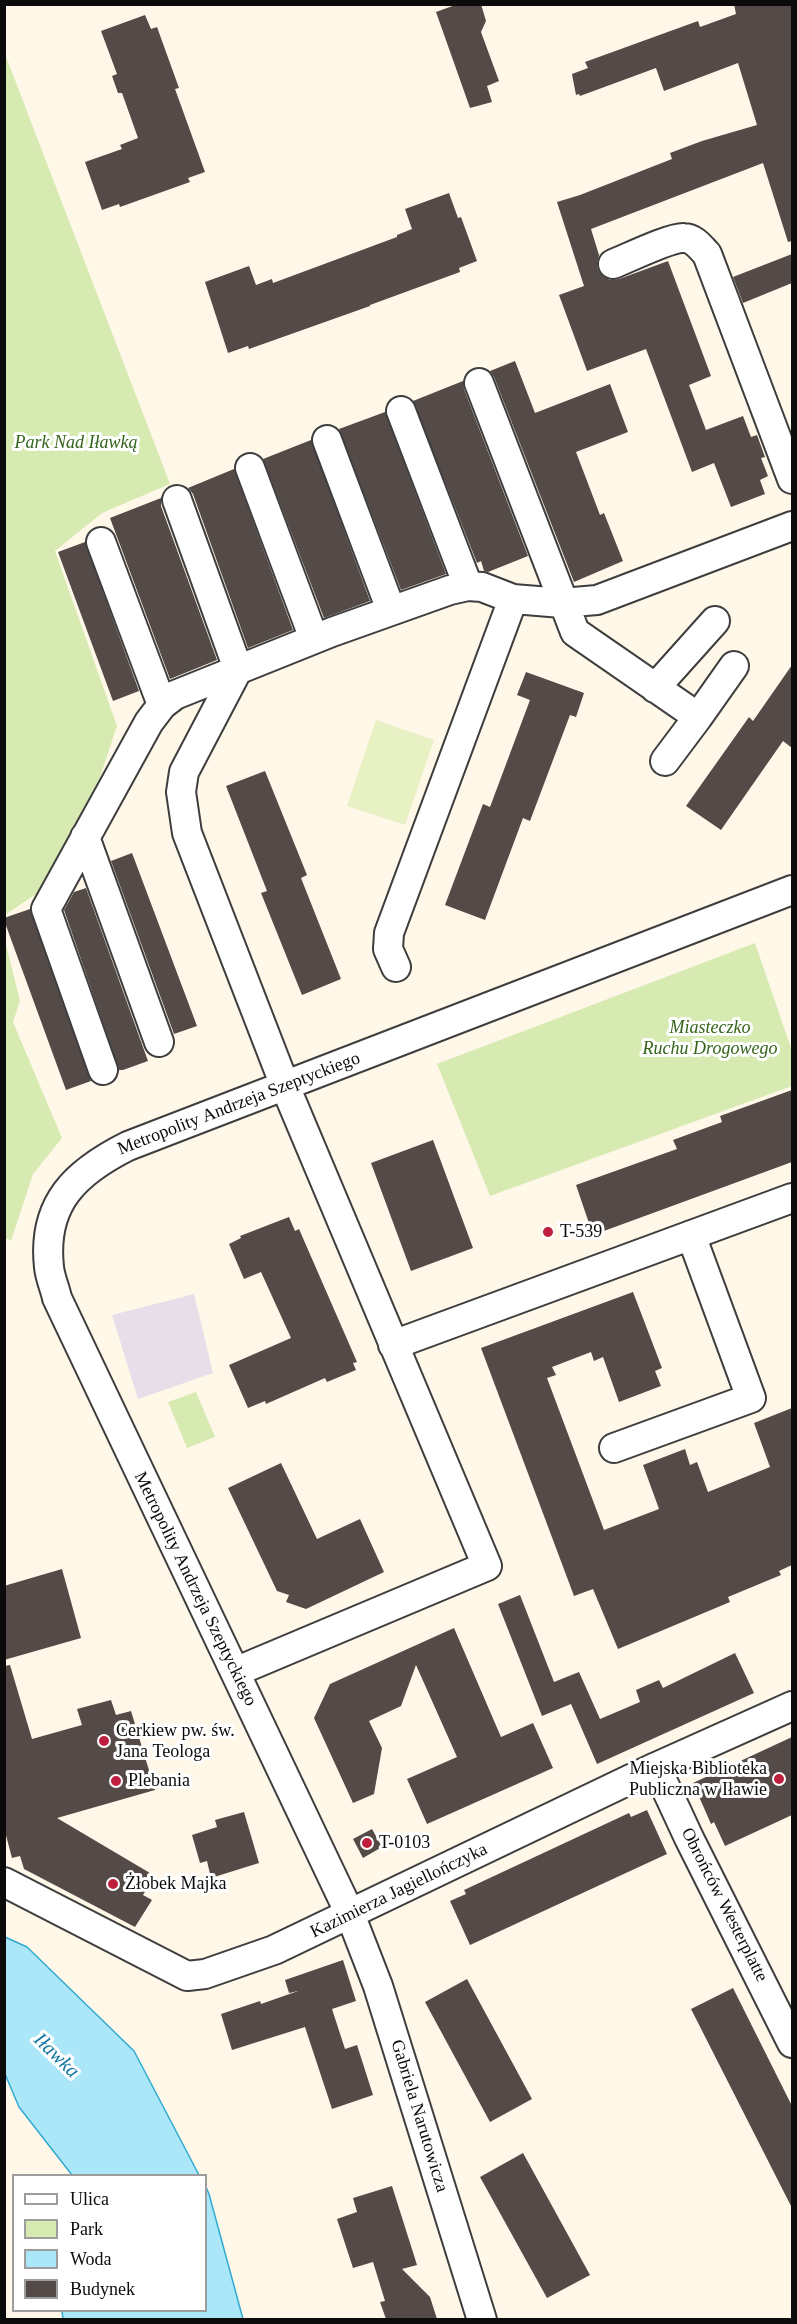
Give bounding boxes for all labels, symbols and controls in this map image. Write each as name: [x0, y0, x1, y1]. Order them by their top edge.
park label: Park Nad Iławką: [15, 432, 137, 454]
park label: Miasteczko Ruchu Drogowego: [643, 1017, 777, 1060]
street label: Metropolity Andrzeja Szeptyckiego: [115, 1048, 363, 1160]
place label: T-539: [560, 1221, 602, 1243]
marker: T-539: [541, 1225, 555, 1239]
street label: Metropolity Andrzeja Szeptyckiego: [129, 1468, 261, 1710]
place label: Cerkiew pw. św. Jana Teologa: [116, 1720, 235, 1762]
marker: Cerkiew pw. św. Jana Teologa: [97, 1734, 111, 1748]
place label: Miejska Biblioteka Publiczna w Iławie: [629, 1758, 767, 1800]
place label: Plebania: [128, 1770, 190, 1792]
marker: Miejska Biblioteka Publiczna w Iławie: [772, 1772, 786, 1786]
marker: Plebania: [109, 1774, 123, 1788]
street label: Obrońców Westerplatte: [676, 1824, 772, 1986]
place label: T-0103: [379, 1832, 430, 1854]
marker: T-0103: [360, 1836, 374, 1850]
street label: Kazimierza Jagiellończyka: [307, 1839, 491, 1943]
place label: Żłobek Majka: [125, 1873, 226, 1895]
marker: Żłobek Majka: [106, 1877, 120, 1891]
water label: Iławka: [28, 2028, 84, 2084]
street label: Gabriela Narutowicza: [386, 2037, 452, 2195]
legend: [12, 2174, 207, 2312]
text: Ulica: [70, 2189, 109, 2209]
text: Park: [70, 2219, 103, 2239]
text: Woda: [70, 2249, 112, 2269]
text: Budynek: [70, 2279, 135, 2299]

